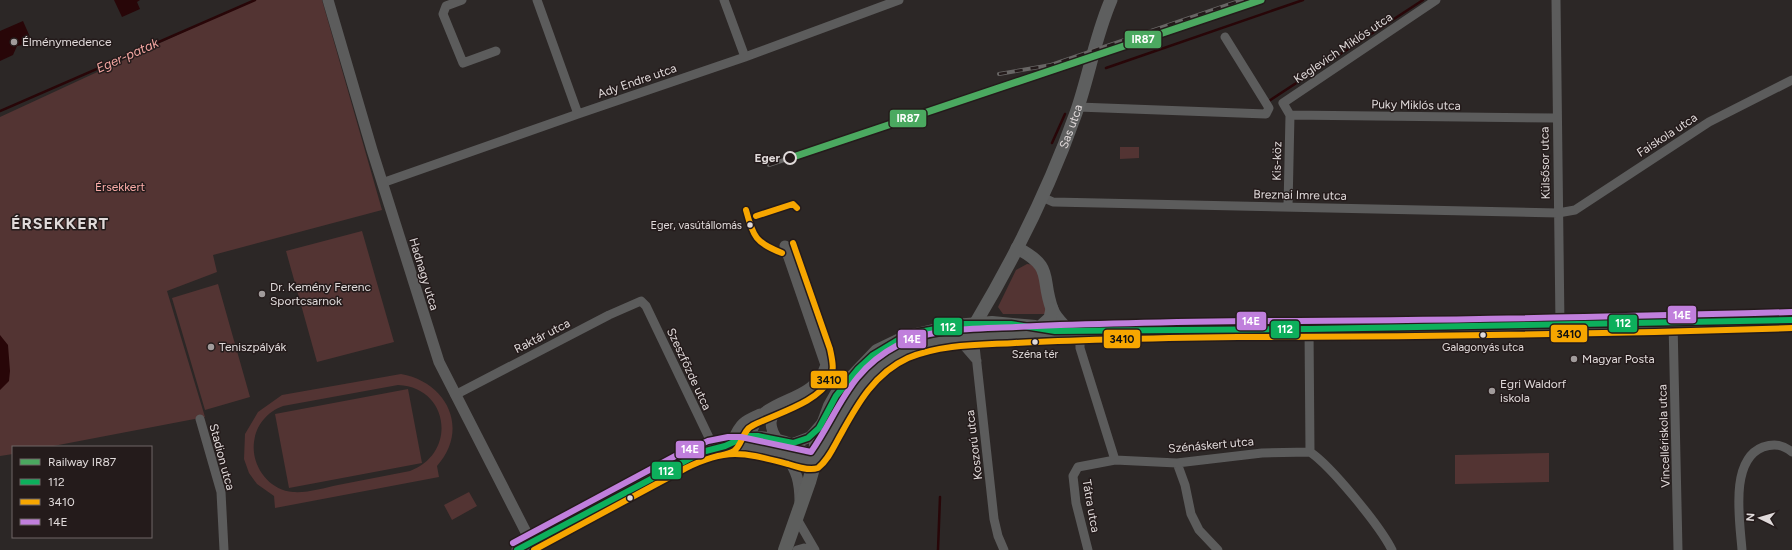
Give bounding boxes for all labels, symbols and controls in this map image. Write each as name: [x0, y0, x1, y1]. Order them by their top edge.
street label: Keglevich Miklós utca: [1291, 10, 1395, 86]
line badge: IR87: [1124, 30, 1162, 49]
text: IR87: [1131, 33, 1155, 46]
place label: Élménymedence: [22, 35, 112, 49]
water label: Eger-patak: [94, 35, 161, 76]
marker: Élménymedence: [9, 37, 19, 47]
street label: Ady Endre utca: [596, 61, 678, 101]
street label: Puky Miklós utca: [1371, 97, 1461, 113]
street label: Sas utca: [1056, 103, 1085, 151]
line badge: IR87: [889, 109, 927, 128]
street label: Faiskola utca: [1634, 110, 1700, 160]
text: IR87: [896, 112, 920, 125]
street label: Külsősor utca: [1537, 127, 1553, 199]
street label: Kis-köz: [1270, 141, 1284, 181]
place label: Eger: [755, 151, 780, 165]
marker: Eger: [783, 151, 797, 165]
park label: Érsekkert: [95, 180, 145, 194]
street label: Breznai Imre utca: [1253, 187, 1347, 203]
district label: ÉRSEKKERT: [11, 214, 109, 233]
place label: Eger, vasútállomás: [651, 219, 742, 232]
marker: Eger, vasútállomás: [745, 220, 755, 230]
street label: Hadnagy utca: [406, 236, 442, 312]
place label: Dr. Kemény Ferenc Sportcsarnok: [270, 280, 372, 308]
marker: Dr. Kemény Ferenc Sportcsarnok: [257, 289, 267, 299]
line badge: 14E: [1667, 305, 1697, 324]
text: 14E: [1673, 309, 1691, 322]
line badge: 14E: [1236, 311, 1267, 331]
line badge: 112: [1608, 314, 1638, 333]
text: 14E: [1242, 315, 1260, 328]
street label: Raktár utca: [512, 316, 572, 356]
line badge: 112: [933, 317, 963, 336]
text: 112: [1615, 317, 1631, 330]
line badge: 112: [1270, 320, 1300, 339]
text: 112: [940, 321, 956, 334]
text: 112: [1277, 323, 1293, 336]
line badge: 3410: [1550, 324, 1588, 343]
street label: Szeszfőzde utca: [664, 326, 714, 412]
text: 3410: [1557, 328, 1581, 341]
line badge: 14E: [897, 329, 927, 349]
line badge: 3410: [1103, 329, 1141, 349]
marker: Galagonyás utca: [1478, 330, 1488, 340]
text: 14E: [903, 333, 921, 346]
text: 3410: [1110, 333, 1134, 346]
marker: Széna tér: [1030, 337, 1040, 347]
place label: Teniszpályák: [219, 340, 287, 354]
place label: Galagonyás utca: [1442, 341, 1524, 354]
marker: Teniszpályák: [206, 342, 216, 352]
place label: Széna tér: [1012, 348, 1059, 361]
place label: Magyar Posta: [1582, 352, 1655, 366]
marker: Magyar Posta: [1569, 354, 1579, 364]
line badge: 3410: [810, 370, 848, 389]
text: 3410: [817, 374, 841, 387]
place label: Egri Waldorf iskola: [1500, 377, 1567, 405]
street label: Vincellériskola utca: [1655, 384, 1673, 488]
marker: Egri Waldorf iskola: [1487, 386, 1497, 396]
street label: Koszorú utca: [963, 409, 985, 481]
street label: Stadion utca: [206, 422, 238, 492]
street label: Szénáskert utca: [1168, 434, 1254, 456]
line badge: 14E: [675, 440, 705, 459]
text: 14E: [681, 443, 699, 456]
legend: [12, 446, 152, 538]
text: Railway IR87: [48, 455, 117, 469]
line badge: 112: [651, 461, 682, 480]
text: 112: [658, 465, 674, 478]
text: 112: [48, 475, 65, 489]
street label: Tátra utca: [1079, 478, 1103, 534]
unlabelled marker: [625, 493, 635, 503]
text: 3410: [48, 495, 75, 509]
north arrow: [1740, 498, 1780, 538]
text: N: [1744, 512, 1757, 522]
text: 14E: [48, 515, 68, 529]

